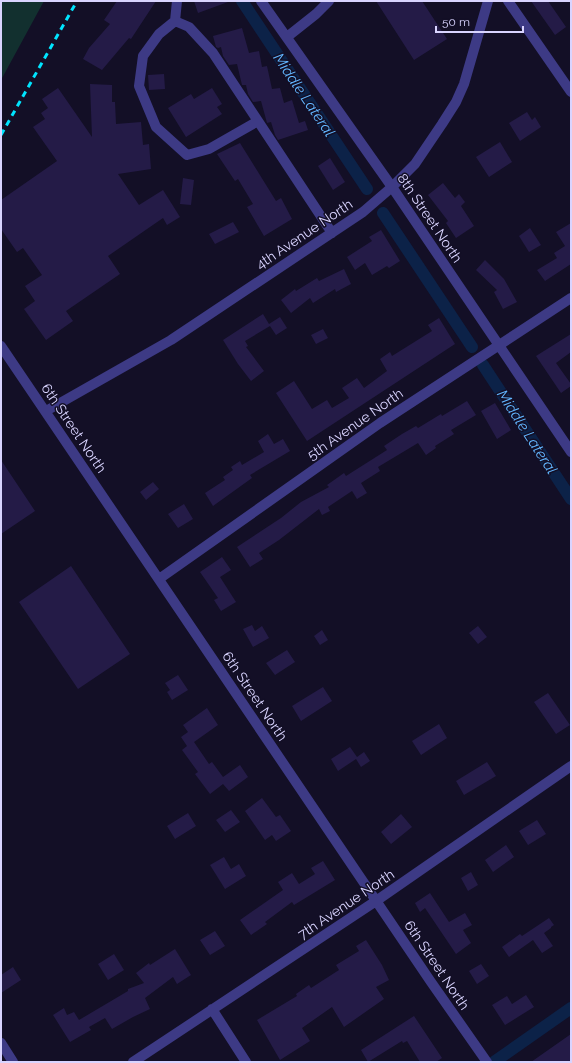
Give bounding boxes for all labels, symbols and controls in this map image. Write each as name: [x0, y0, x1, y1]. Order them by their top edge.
scale bar: [436, 8, 523, 34]
text: 50 m: [442, 15, 470, 29]
water label: Middle Lateral: [269, 50, 339, 140]
street label: 8th Street North: [394, 170, 466, 266]
street label: 4th Avenue North: [253, 196, 355, 272]
street label: 6th Street North: [38, 380, 110, 476]
street label: 5th Avenue North: [304, 385, 406, 463]
water label: Middle Lateral: [493, 386, 561, 478]
street label: 6th Street North: [219, 648, 291, 744]
street label: 7th Avenue North: [295, 866, 397, 942]
street label: 6th Street North: [401, 917, 473, 1013]

